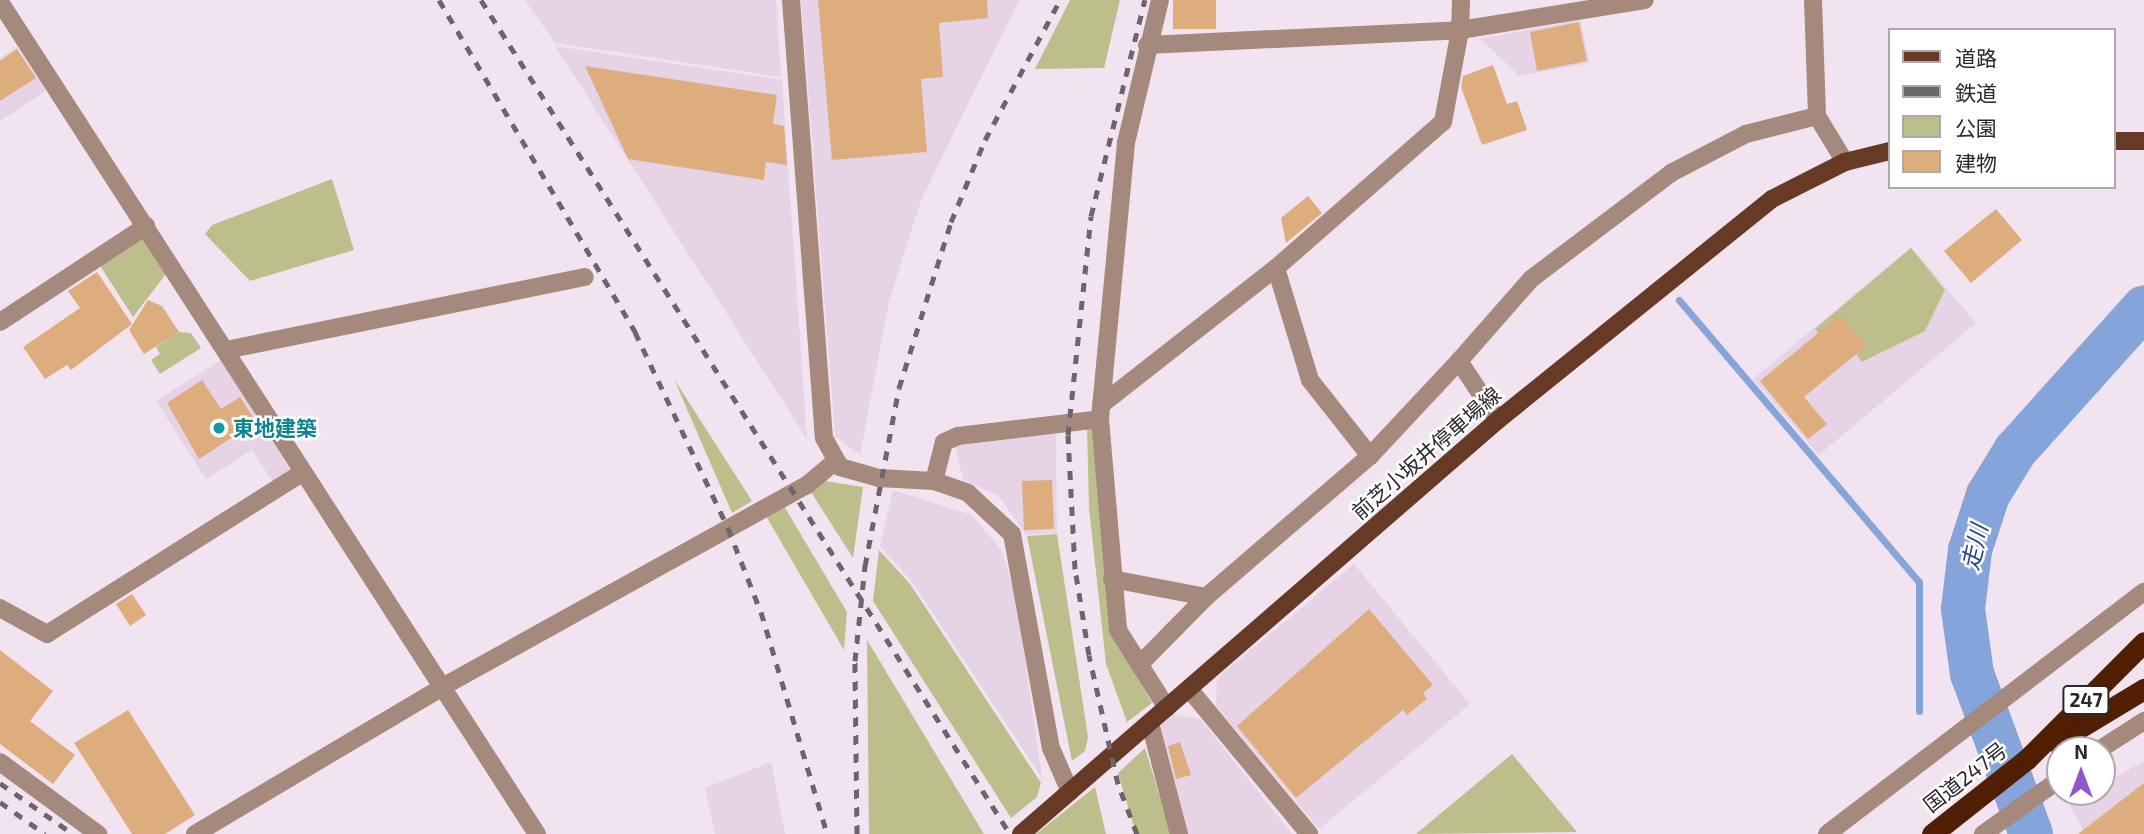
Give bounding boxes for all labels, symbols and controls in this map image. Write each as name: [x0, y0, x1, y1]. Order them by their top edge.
legend: [1888, 28, 2116, 189]
text: 道路: [1955, 45, 1997, 70]
text: 鉄道: [1955, 80, 1997, 105]
text: 公園: [1955, 115, 1997, 140]
text: 建物: [1955, 150, 1997, 175]
street label: 前芝小坂井停車場線: [1346, 381, 1506, 525]
place label: 東地建築: [233, 415, 317, 441]
marker: 東地建築: [211, 420, 227, 436]
water label: 走川: [1955, 521, 1993, 573]
road number: 247: [2062, 684, 2110, 716]
north arrow: [2046, 736, 2116, 806]
street label: 国道247号: [1918, 737, 2012, 817]
text: N: [2074, 740, 2088, 763]

